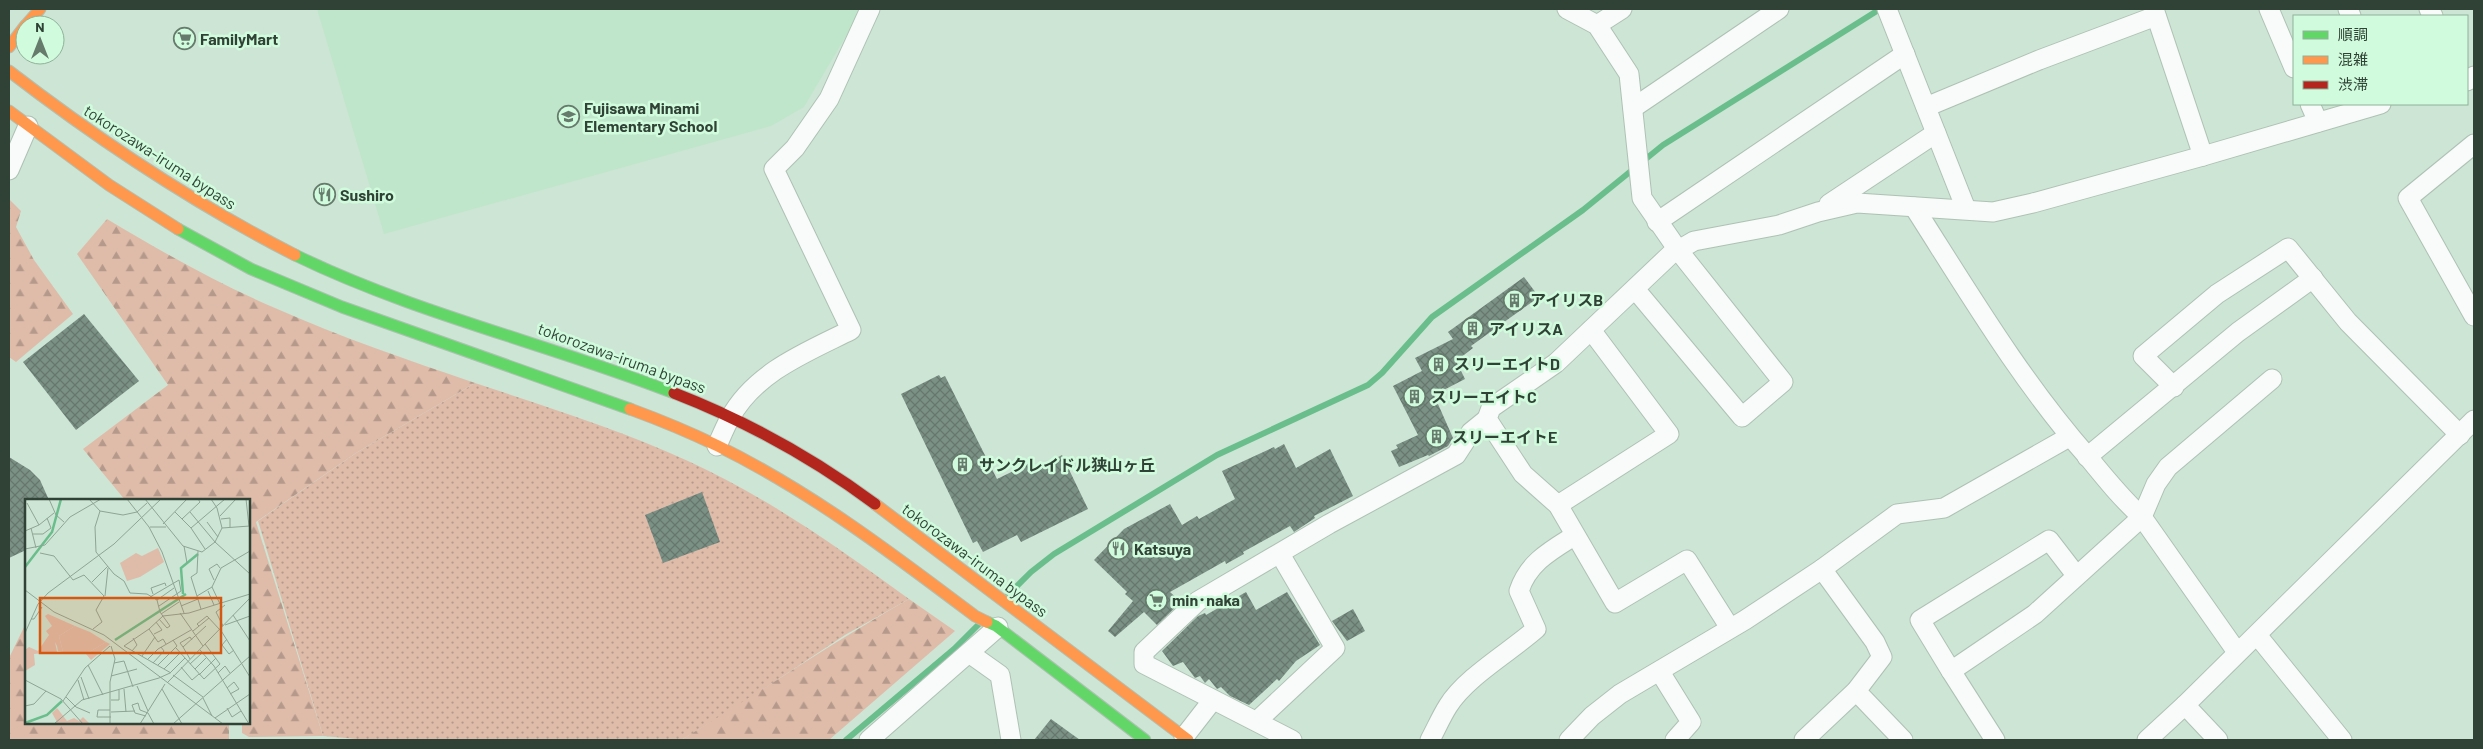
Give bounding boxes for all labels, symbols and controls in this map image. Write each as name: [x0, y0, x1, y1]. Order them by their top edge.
north arrow: [15, 15, 65, 65]
legend: [2293, 15, 2468, 105]
text: N: [35, 18, 45, 35]
text: 順調: [2338, 25, 2368, 43]
supermarket icon: FamilyMart: [172, 27, 196, 51]
place label: FamilyMart: [200, 29, 278, 48]
text: 混雑: [2338, 50, 2368, 68]
text: 渋滞: [2338, 75, 2368, 93]
place label: Fujisawa Minami Elementary School: [584, 98, 718, 135]
street label: tokorozawa-iruma bypass: [81, 100, 240, 213]
school or university icon: Fujisawa Minami Elementary School: [556, 105, 580, 129]
restaurant icon: Sushiro: [312, 183, 336, 207]
place label: Sushiro: [340, 185, 394, 204]
building icon: アイリスB: [1502, 288, 1526, 312]
place label: アイリスB: [1530, 290, 1603, 309]
building icon: アイリスA: [1461, 317, 1485, 341]
street label: tokorozawa-iruma bypass: [536, 318, 709, 397]
place label: アイリスA: [1489, 319, 1563, 338]
building icon: スリーエイトD: [1426, 352, 1450, 376]
place label: スリーエイトD: [1454, 354, 1560, 373]
building icon: スリーエイトC: [1403, 385, 1427, 409]
place label: スリーエイトC: [1431, 387, 1537, 406]
building icon: スリーエイトE: [1424, 425, 1448, 449]
place label: スリーエイトE: [1452, 427, 1557, 446]
building icon: サンクレイドル狭山ヶ丘: [951, 453, 975, 477]
place label: サンクレイドル狭山ヶ丘: [979, 455, 1155, 474]
inset map: [25, 499, 250, 724]
street label: tokorozawa-iruma bypass: [899, 499, 1052, 621]
restaurant icon: Katsuya: [1106, 537, 1130, 561]
place label: Katsuya: [1134, 539, 1191, 558]
supermarket icon: min･naka: [1144, 588, 1168, 612]
place label: min･naka: [1172, 590, 1240, 609]

